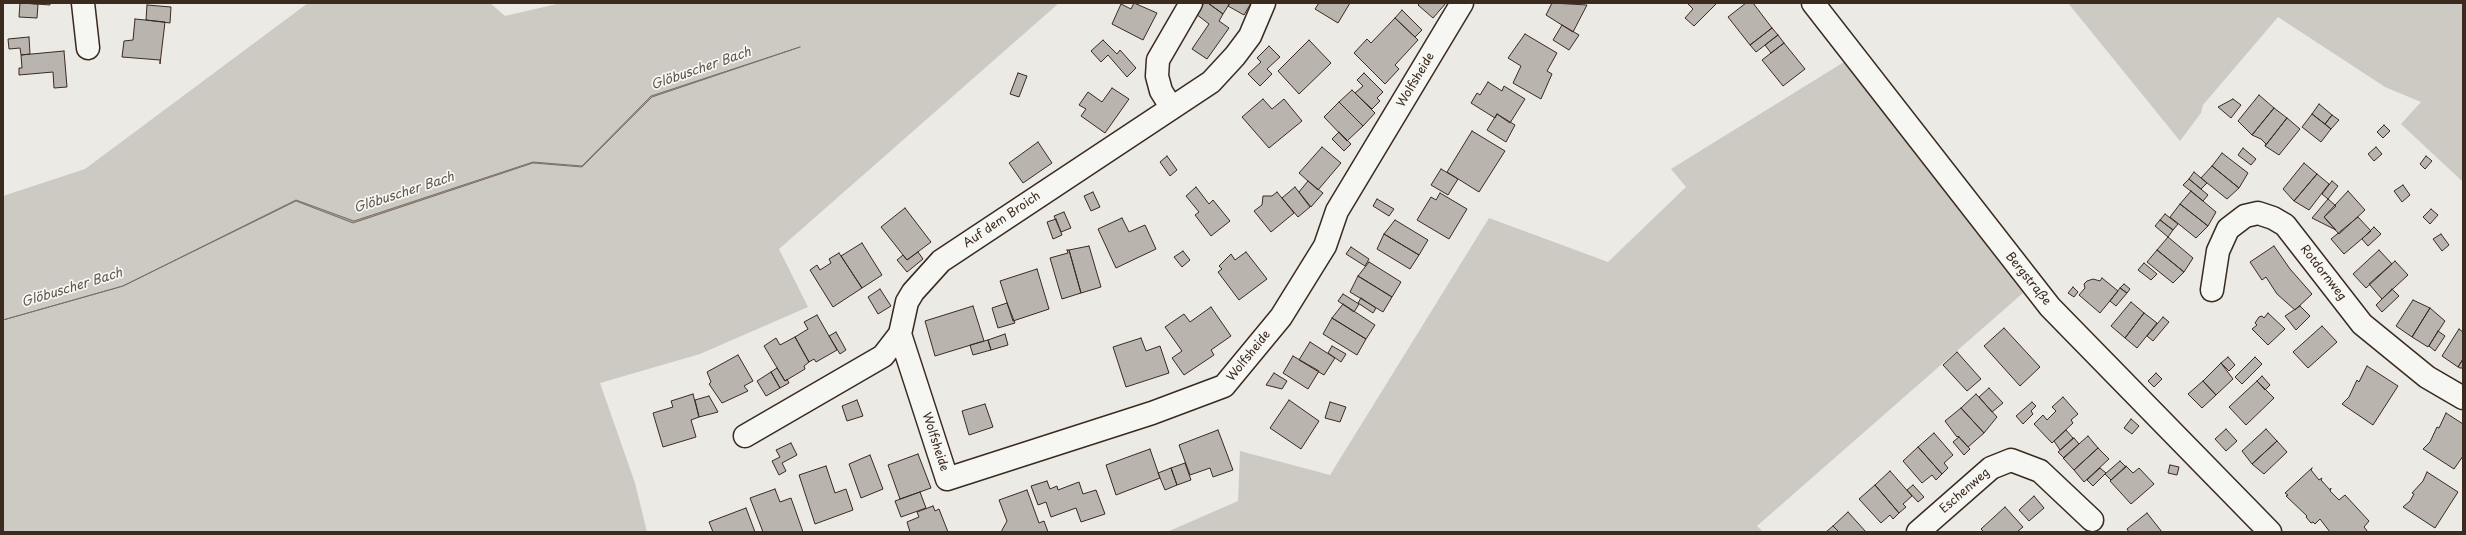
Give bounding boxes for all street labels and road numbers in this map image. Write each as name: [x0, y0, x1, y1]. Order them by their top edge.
street label: Wolfsheide: [1394, 50, 1438, 110]
street label: Auf dem Broich: [961, 189, 1043, 251]
street label: Rotdornweg: [2297, 242, 2349, 304]
street label: Bergstraße: [2002, 250, 2054, 308]
street label: Wolfsheide: [1224, 328, 1274, 384]
street label: Wolfsheide: [919, 411, 951, 473]
street label: Eschenweg: [1937, 465, 1993, 517]

